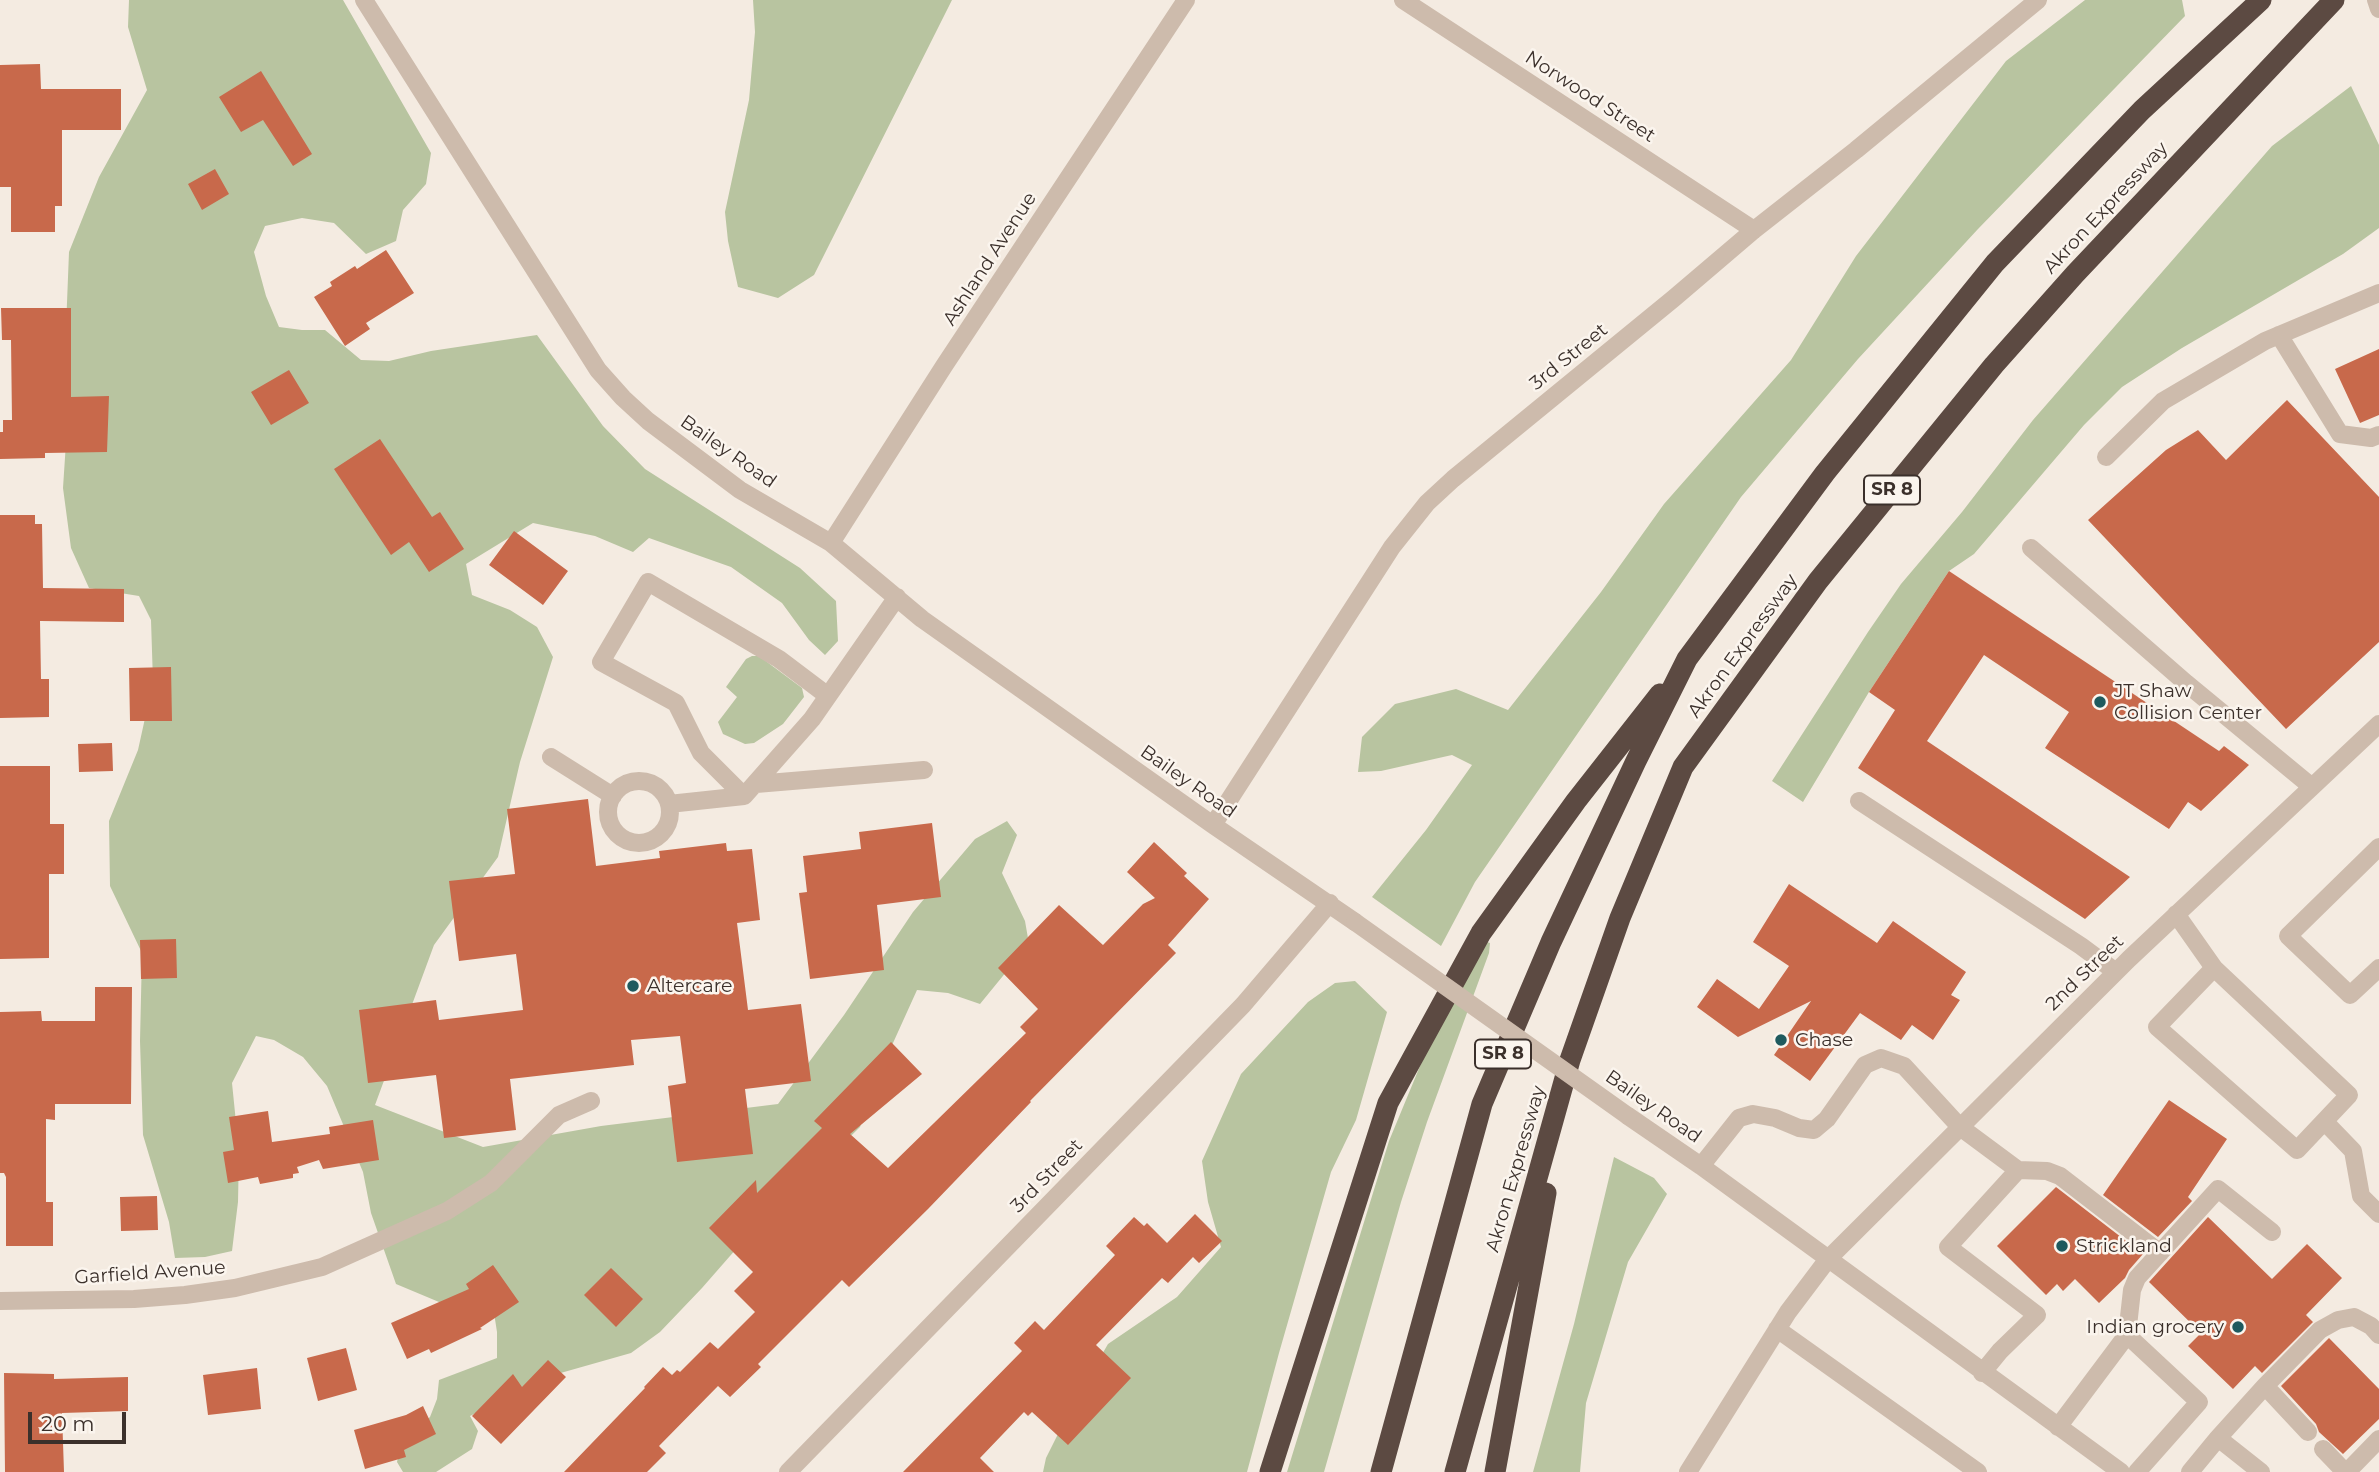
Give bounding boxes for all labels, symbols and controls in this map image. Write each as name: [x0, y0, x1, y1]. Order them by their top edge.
street label: Norwood Street: [1521, 46, 1659, 148]
street label: Akron Expressway: [2039, 137, 2173, 279]
street label: Ashland Avenue: [938, 188, 1042, 330]
street label: 3rd Street: [1526, 319, 1612, 395]
street label: Bailey Road: [676, 411, 780, 493]
road number: SR 8: [1864, 476, 1920, 504]
street label: Akron Expressway: [1683, 570, 1803, 722]
place label: JT Shaw Collision Center: [2114, 680, 2262, 724]
marker: JT Shaw Collision Center: [2092, 694, 2108, 710]
street label: Bailey Road: [1136, 741, 1240, 823]
street label: 2nd Street: [2041, 930, 2129, 1016]
place label: Altercare: [647, 975, 733, 997]
marker: Altercare: [625, 978, 641, 994]
place label: Chase: [1795, 1029, 1853, 1051]
marker: Chase: [1773, 1032, 1789, 1048]
road number: SR 8: [1475, 1040, 1531, 1069]
street label: Bailey Road: [1601, 1066, 1705, 1148]
street label: Akron Expressway: [1481, 1083, 1551, 1255]
street label: 3rd Street: [1006, 1134, 1088, 1218]
place label: Strickland: [2076, 1235, 2172, 1257]
marker: Strickland: [2054, 1238, 2070, 1254]
street label: Garfield Avenue: [74, 1256, 226, 1290]
place label: Indian grocery: [2086, 1316, 2224, 1338]
marker: Indian grocery: [2230, 1319, 2246, 1335]
scale bar: [32, 1398, 130, 1442]
text: 20 m: [41, 1411, 95, 1436]

